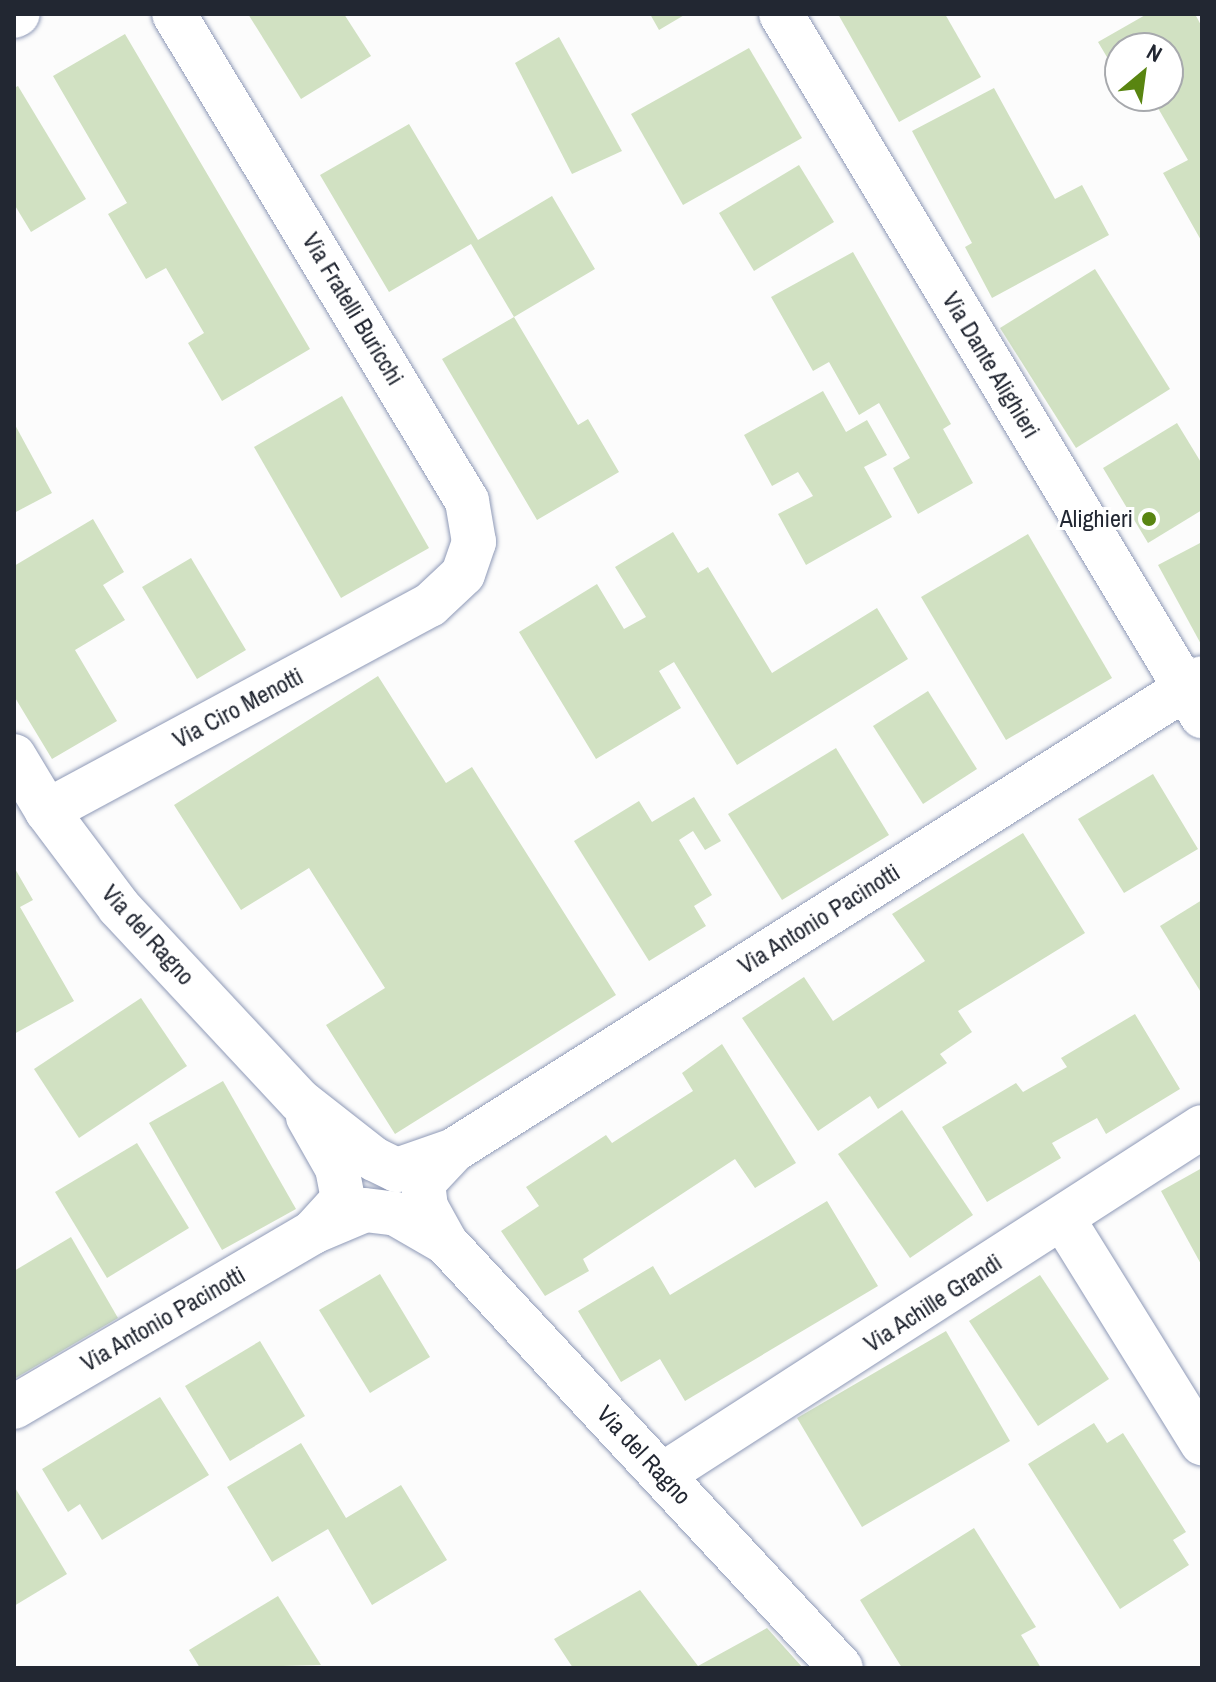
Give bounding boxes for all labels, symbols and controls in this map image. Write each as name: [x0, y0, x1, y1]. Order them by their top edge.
north arrow: [1104, 32, 1184, 112]
text: N: [1142, 36, 1168, 69]
street label: Via Fratelli Buricchi: [296, 228, 410, 390]
street label: Via Dante Alighieri: [936, 286, 1046, 444]
place label: Alighieri: [1060, 505, 1133, 533]
marker: Alighieri: [1140, 510, 1158, 528]
street label: Via Ciro Menotti: [168, 662, 308, 754]
street label: Via Antonio Pacinotti: [733, 858, 905, 980]
street label: Via del Ragno: [96, 879, 200, 991]
street label: Via Achille Grandi: [858, 1248, 1008, 1358]
street label: Via Antonio Pacinotti: [75, 1260, 251, 1378]
street label: Via del Ragno: [591, 1400, 697, 1510]

